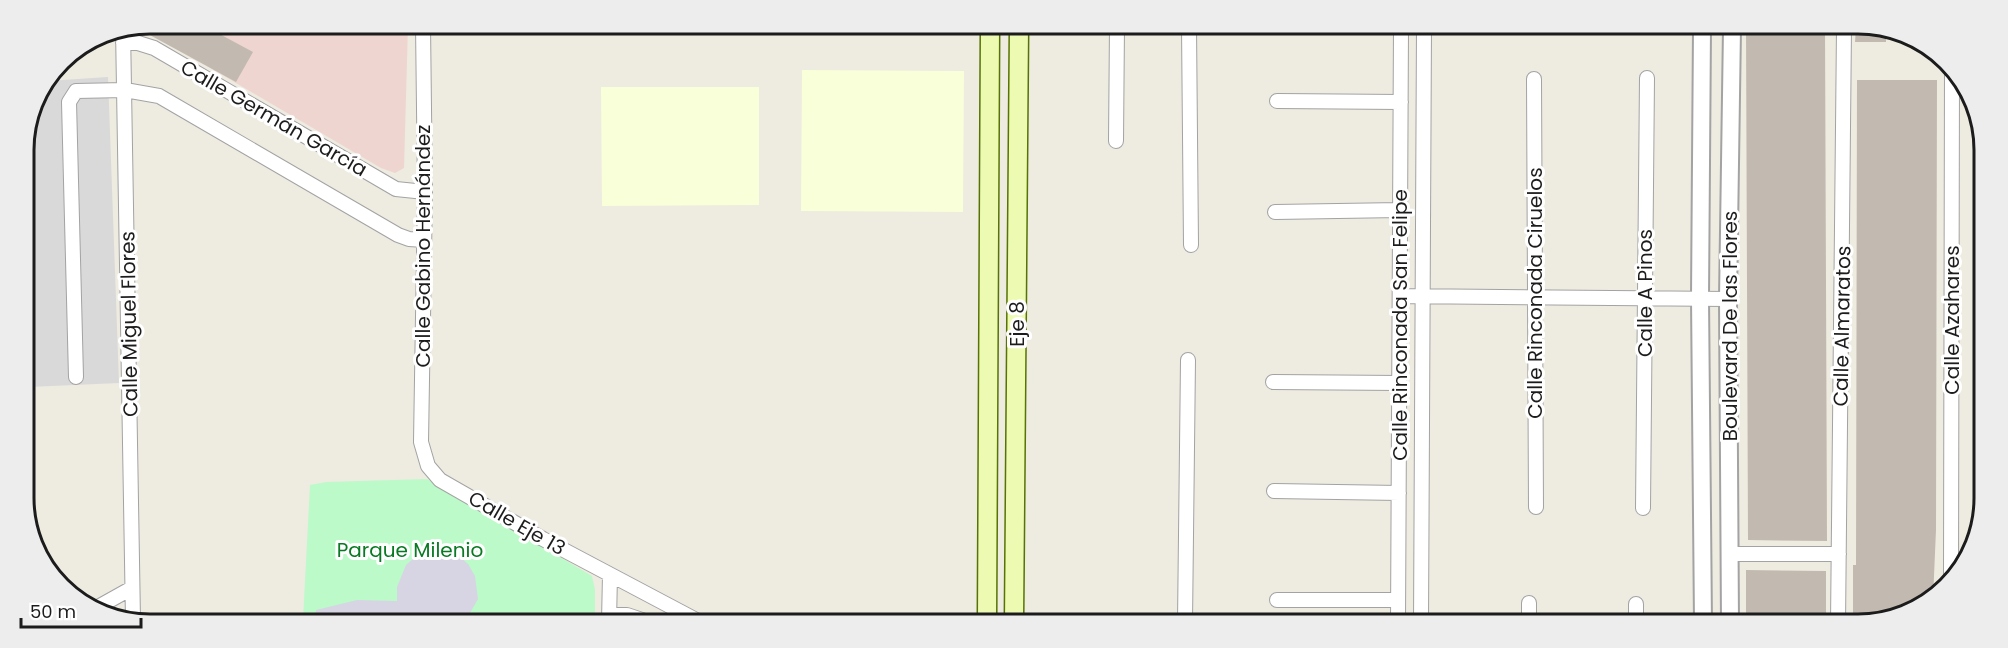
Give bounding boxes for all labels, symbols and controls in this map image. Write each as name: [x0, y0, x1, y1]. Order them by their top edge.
street label: Calle Germán García: [175, 53, 373, 183]
street label: Calle Gabino Hernández: [409, 125, 437, 367]
street label: Calle Rinconada Ciruelos: [1521, 167, 1549, 419]
street label: Calle Rinconada San Felipe: [1386, 189, 1414, 461]
street label: Boulevard De las Flores: [1716, 211, 1744, 441]
street label: Calle A Pinos: [1631, 229, 1659, 357]
street label: Calle Miguel Flores: [113, 231, 145, 417]
street label: Calle Almaratos: [1827, 245, 1857, 407]
street label: Calle Azahares: [1938, 245, 1966, 395]
street label: Eje 8: [1003, 301, 1031, 347]
street label: Calle Eje 13: [463, 484, 571, 562]
park label: Parque Milenio: [337, 536, 483, 564]
scale bar: [21, 591, 141, 629]
text: 50 m: [30, 599, 76, 624]

